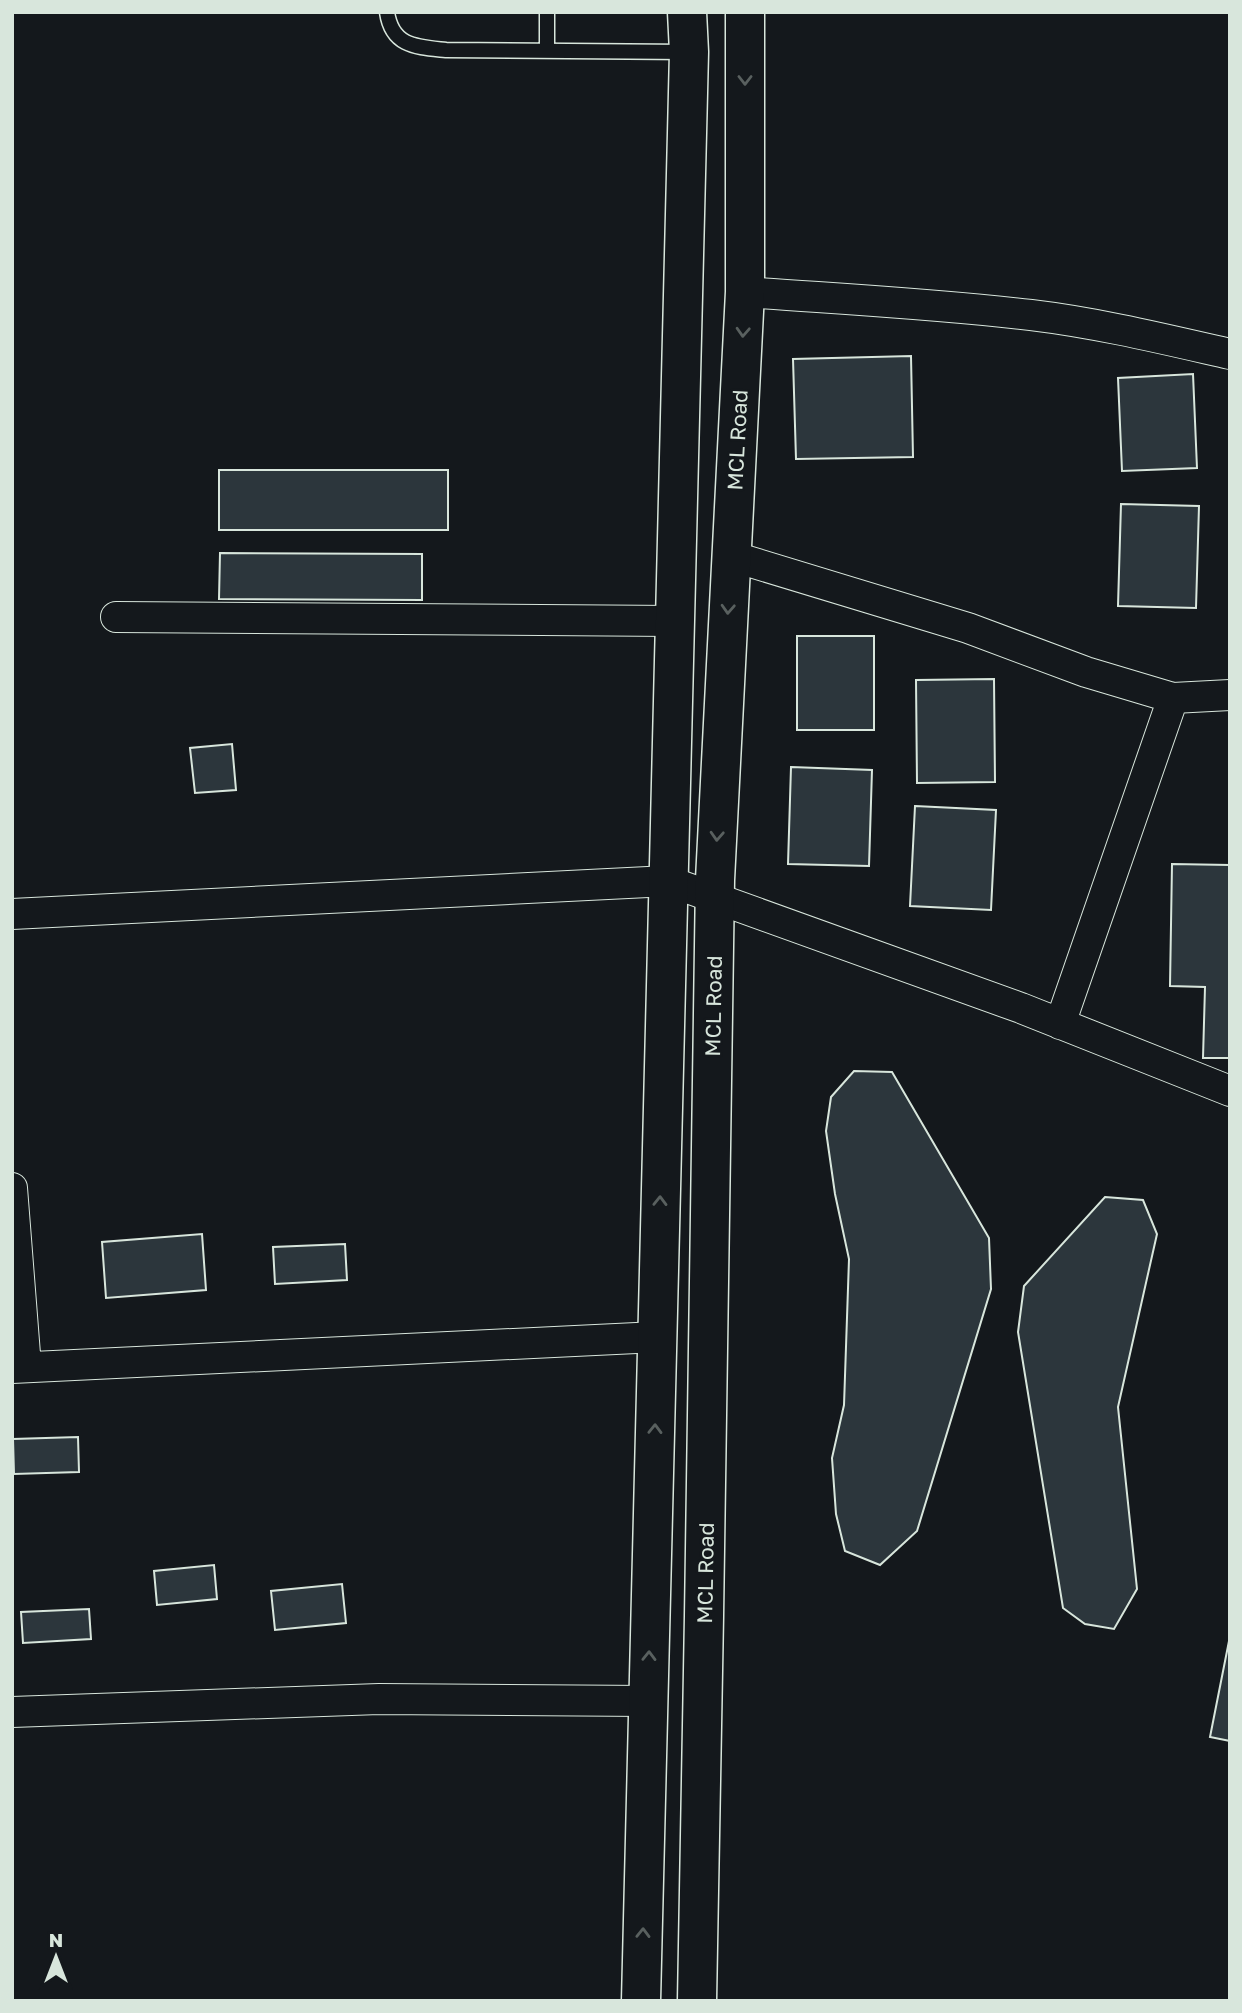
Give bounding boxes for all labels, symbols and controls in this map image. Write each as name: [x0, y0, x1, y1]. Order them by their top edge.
one-way arrow: [737, 76, 753, 86]
one-way arrow: [735, 327, 750, 338]
street label: MCL Road: [721, 389, 753, 491]
one-way arrow: [721, 603, 736, 614]
one-way arrow: [709, 831, 724, 842]
street label: MCL Road: [699, 955, 727, 1057]
one-way arrow: [653, 1195, 668, 1206]
one-way arrow: [647, 1423, 662, 1434]
street label: MCL Road: [691, 1522, 719, 1624]
one-way arrow: [641, 1650, 657, 1661]
north arrow: [21, 1922, 91, 1992]
one-way arrow: [635, 1927, 650, 1938]
text: N: [49, 1928, 63, 1951]

